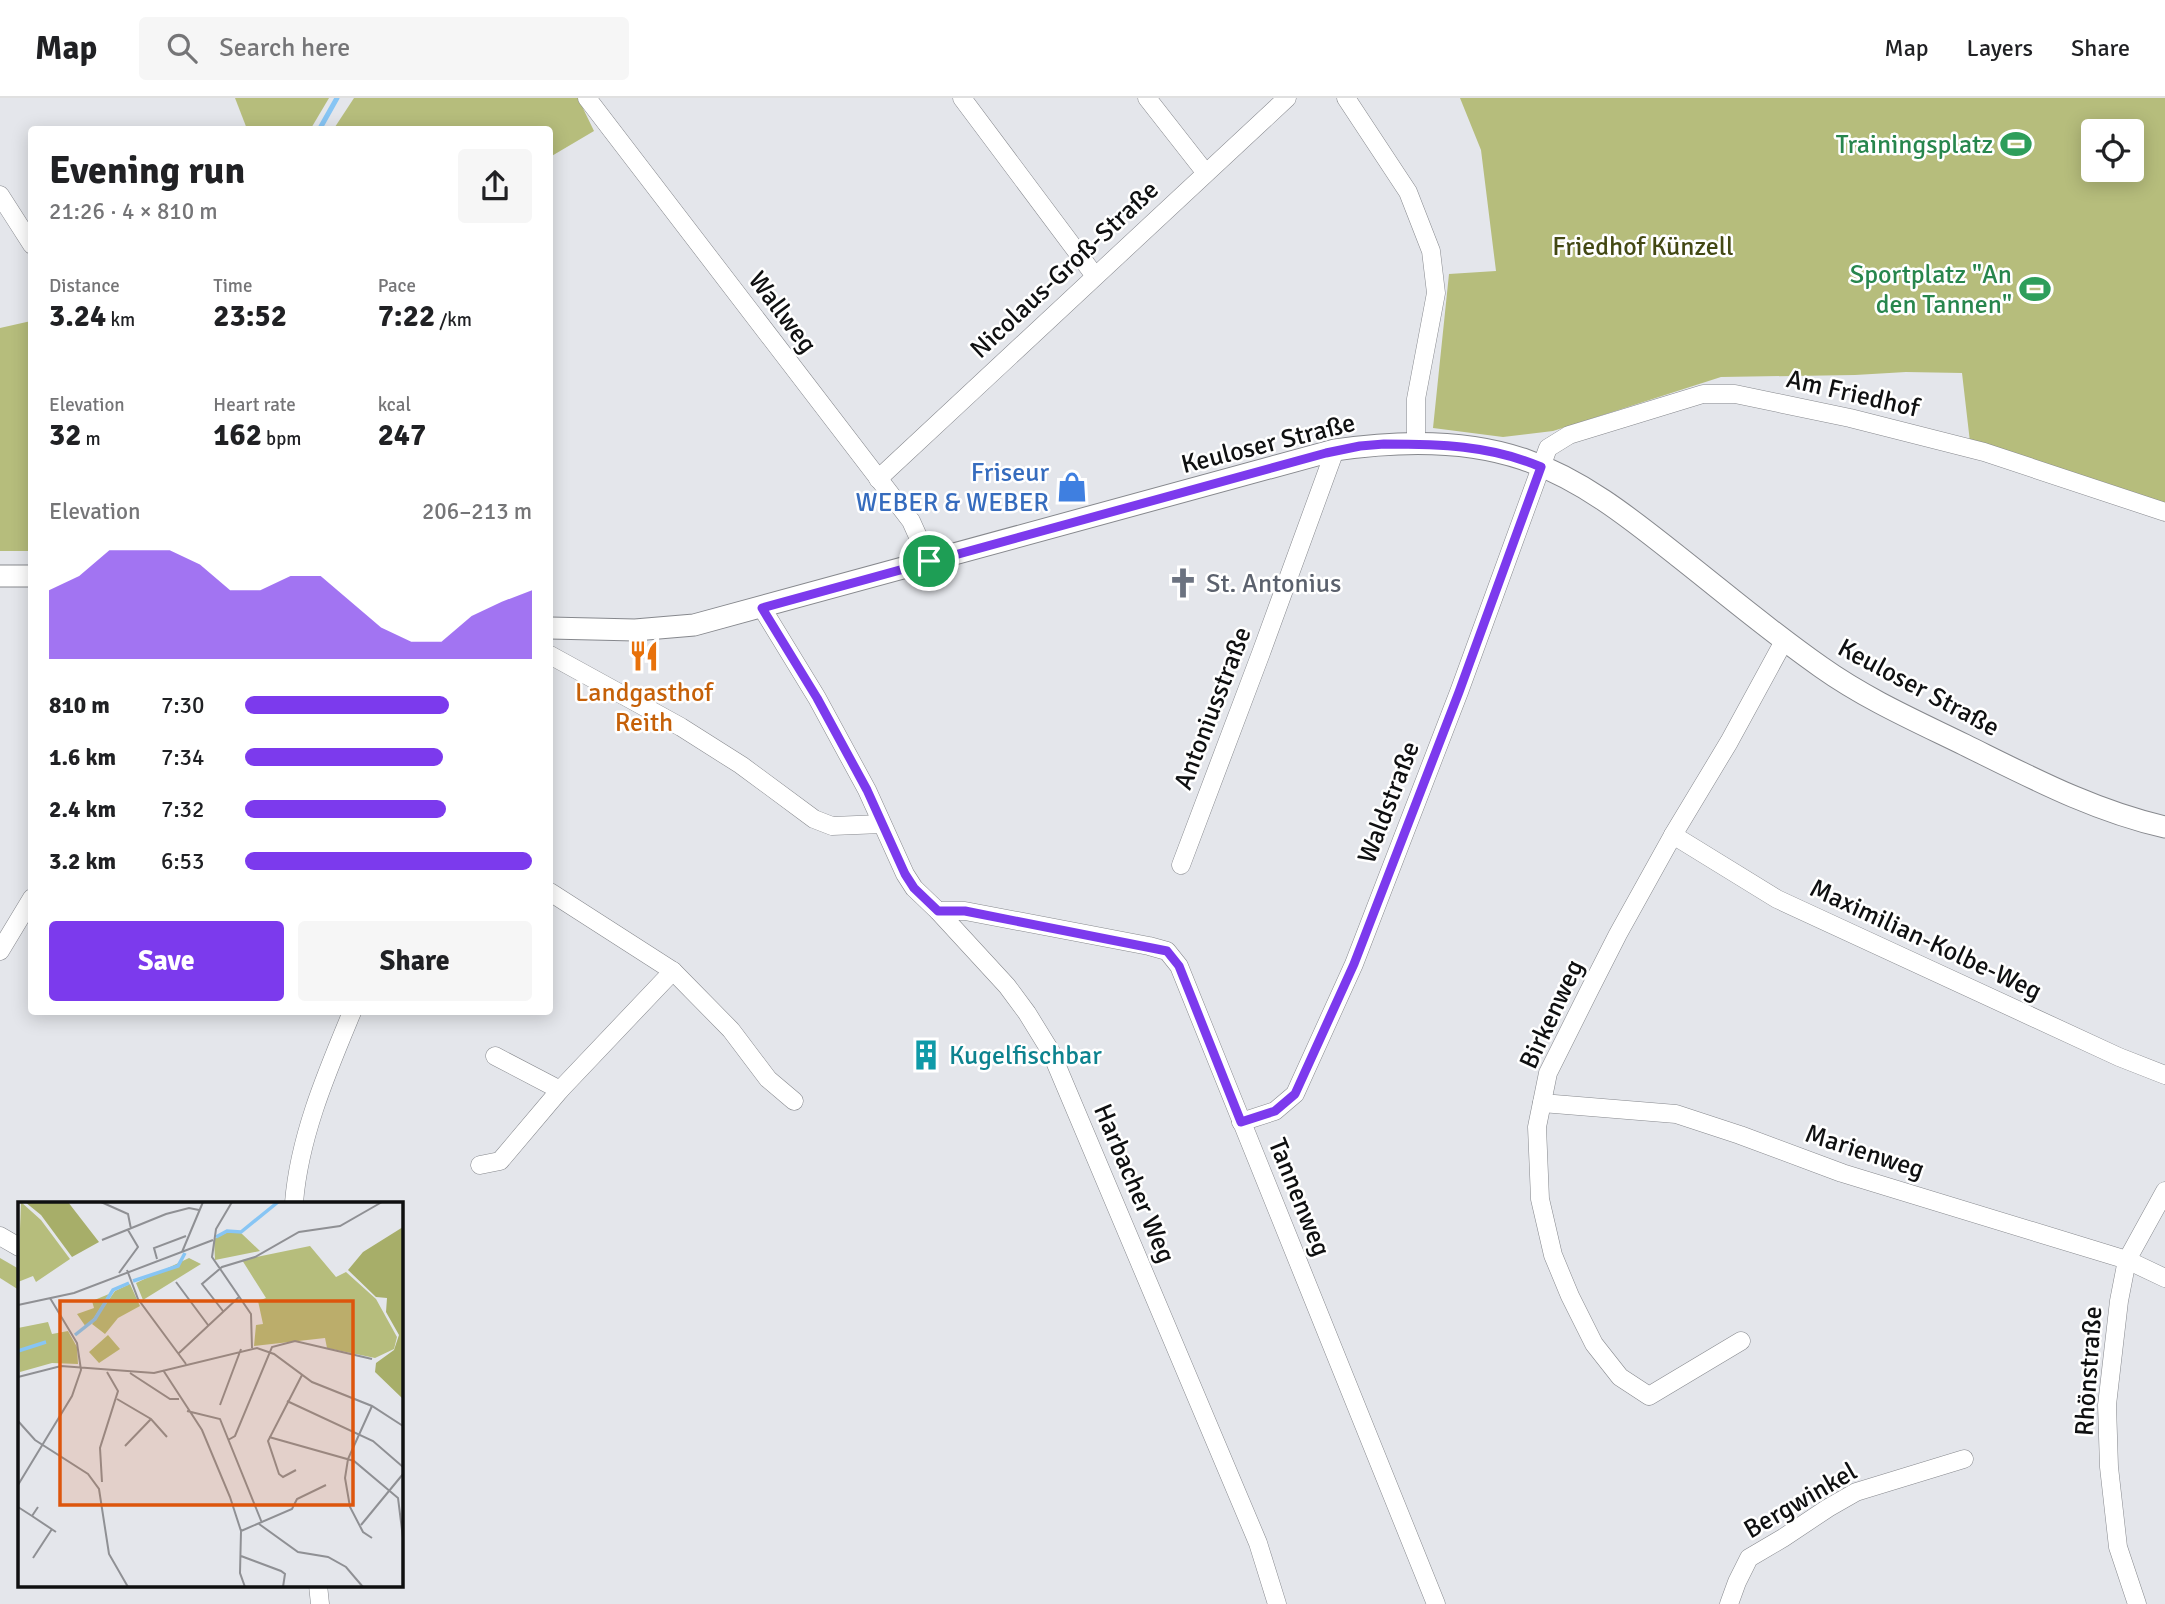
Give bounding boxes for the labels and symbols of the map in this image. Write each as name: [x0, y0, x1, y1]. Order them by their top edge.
sports icon: Trainingsplatz: [1999, 127, 2033, 161]
place label: Trainingsplatz: [1836, 129, 1993, 161]
street label: Nicolaus-Groß-Straße: [964, 174, 1165, 365]
park label: Friedhof Künzell: [1552, 231, 1734, 263]
place label: Sportplatz "An den Tannen": [1850, 259, 2012, 321]
street label: Wallweg: [741, 265, 823, 360]
sports icon: Sportplatz "An den Tannen": [2018, 272, 2052, 306]
street label: Am Friedhof: [1783, 363, 1924, 425]
street label: Keuloser Straße: [1178, 407, 1359, 481]
place label: Friseur WEBER & WEBER: [856, 457, 1049, 519]
shop icon: Friseur WEBER & WEBER: [1055, 470, 1089, 504]
pin: [899, 531, 959, 591]
church icon: St. Antonius: [1166, 566, 1200, 600]
place label: St. Antonius: [1206, 568, 1341, 600]
street label: Antoniusstraße: [1167, 622, 1259, 794]
street label: Keuloser Straße: [1832, 632, 2005, 744]
restaurant icon: Landgasthof Reith: [627, 639, 661, 673]
place label: Landgasthof Reith: [575, 677, 714, 739]
street label: Waldstraße: [1351, 737, 1427, 868]
street label: Maximilian-Kolbe-Weg: [1805, 872, 2047, 1008]
street label: Birkenweg: [1513, 955, 1591, 1074]
building icon: Kugelfischbar: [909, 1038, 943, 1072]
place label: Kugelfischbar: [949, 1040, 1102, 1072]
street label: Harbacher Weg: [1086, 1099, 1182, 1268]
street label: Marienweg: [1801, 1118, 1928, 1186]
street label: Tannenweg: [1261, 1134, 1337, 1261]
inset map: [18, 1202, 402, 1586]
street label: Rhönstraße: [2069, 1305, 2109, 1437]
street label: Bergwinkel: [1738, 1456, 1863, 1546]

